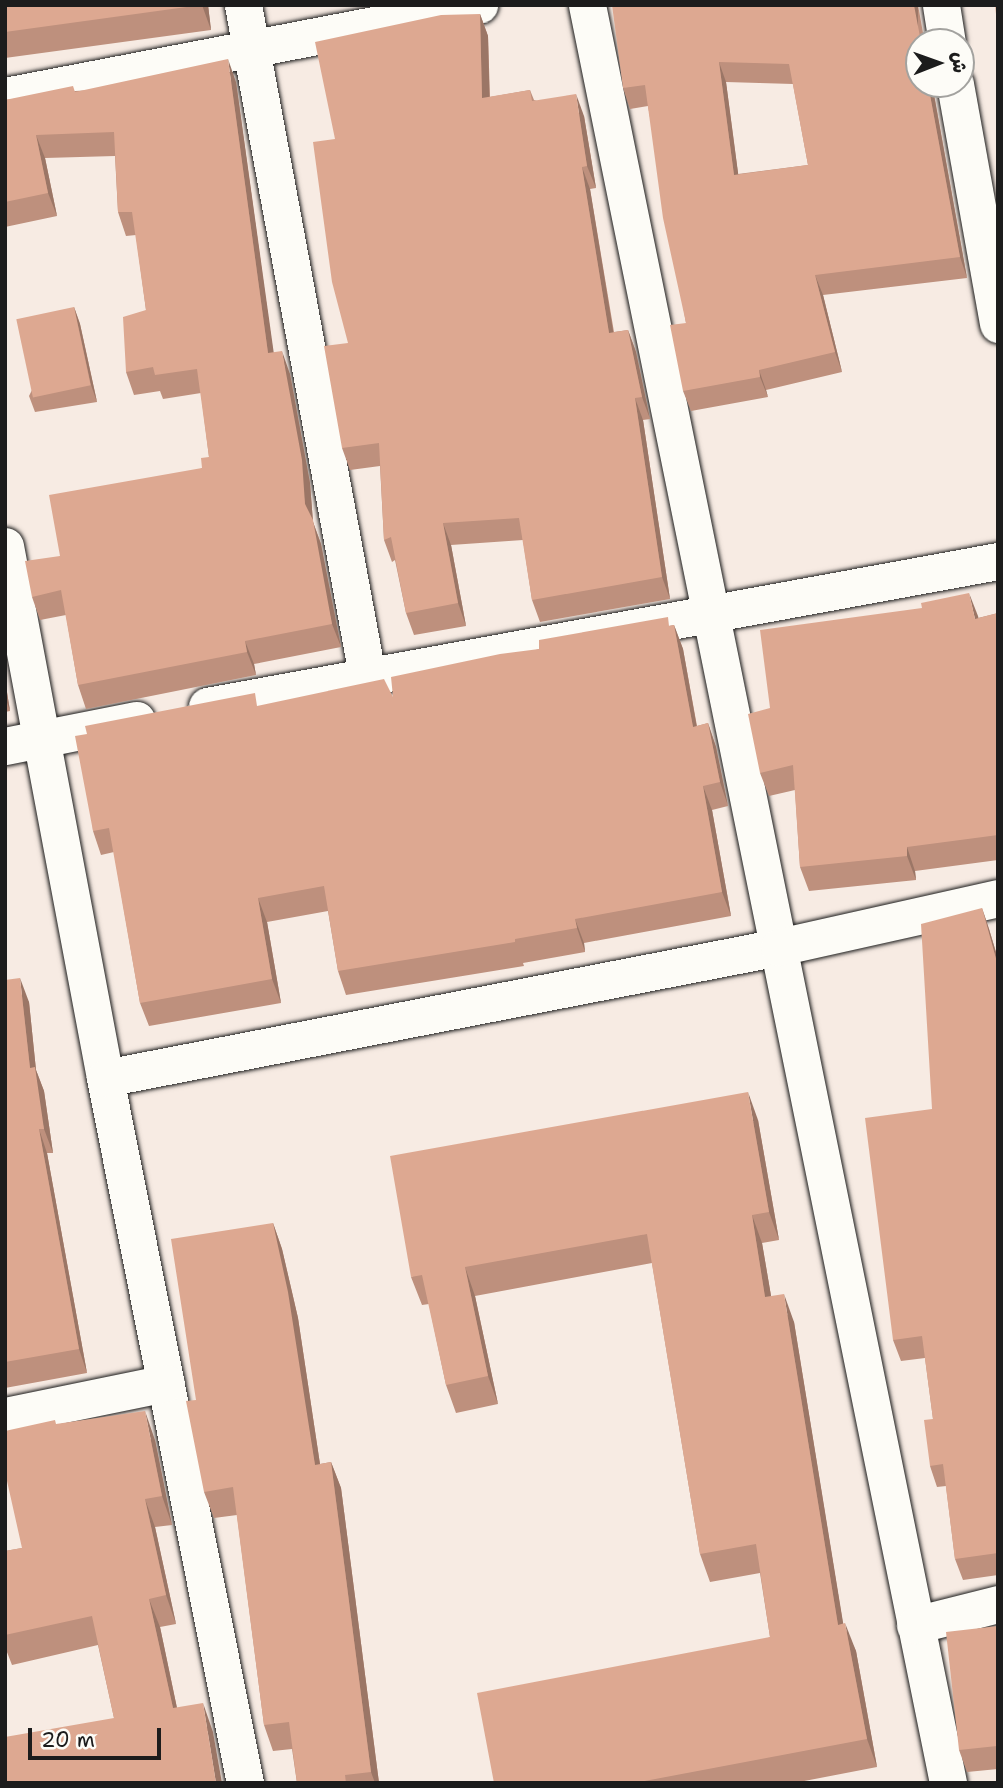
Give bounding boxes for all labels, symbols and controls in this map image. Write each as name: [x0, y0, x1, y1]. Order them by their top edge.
north arrow: [905, 28, 975, 98]
text: ش: [947, 52, 972, 73]
scale bar: [32, 1714, 164, 1758]
text: 20 m: [41, 1726, 95, 1754]

